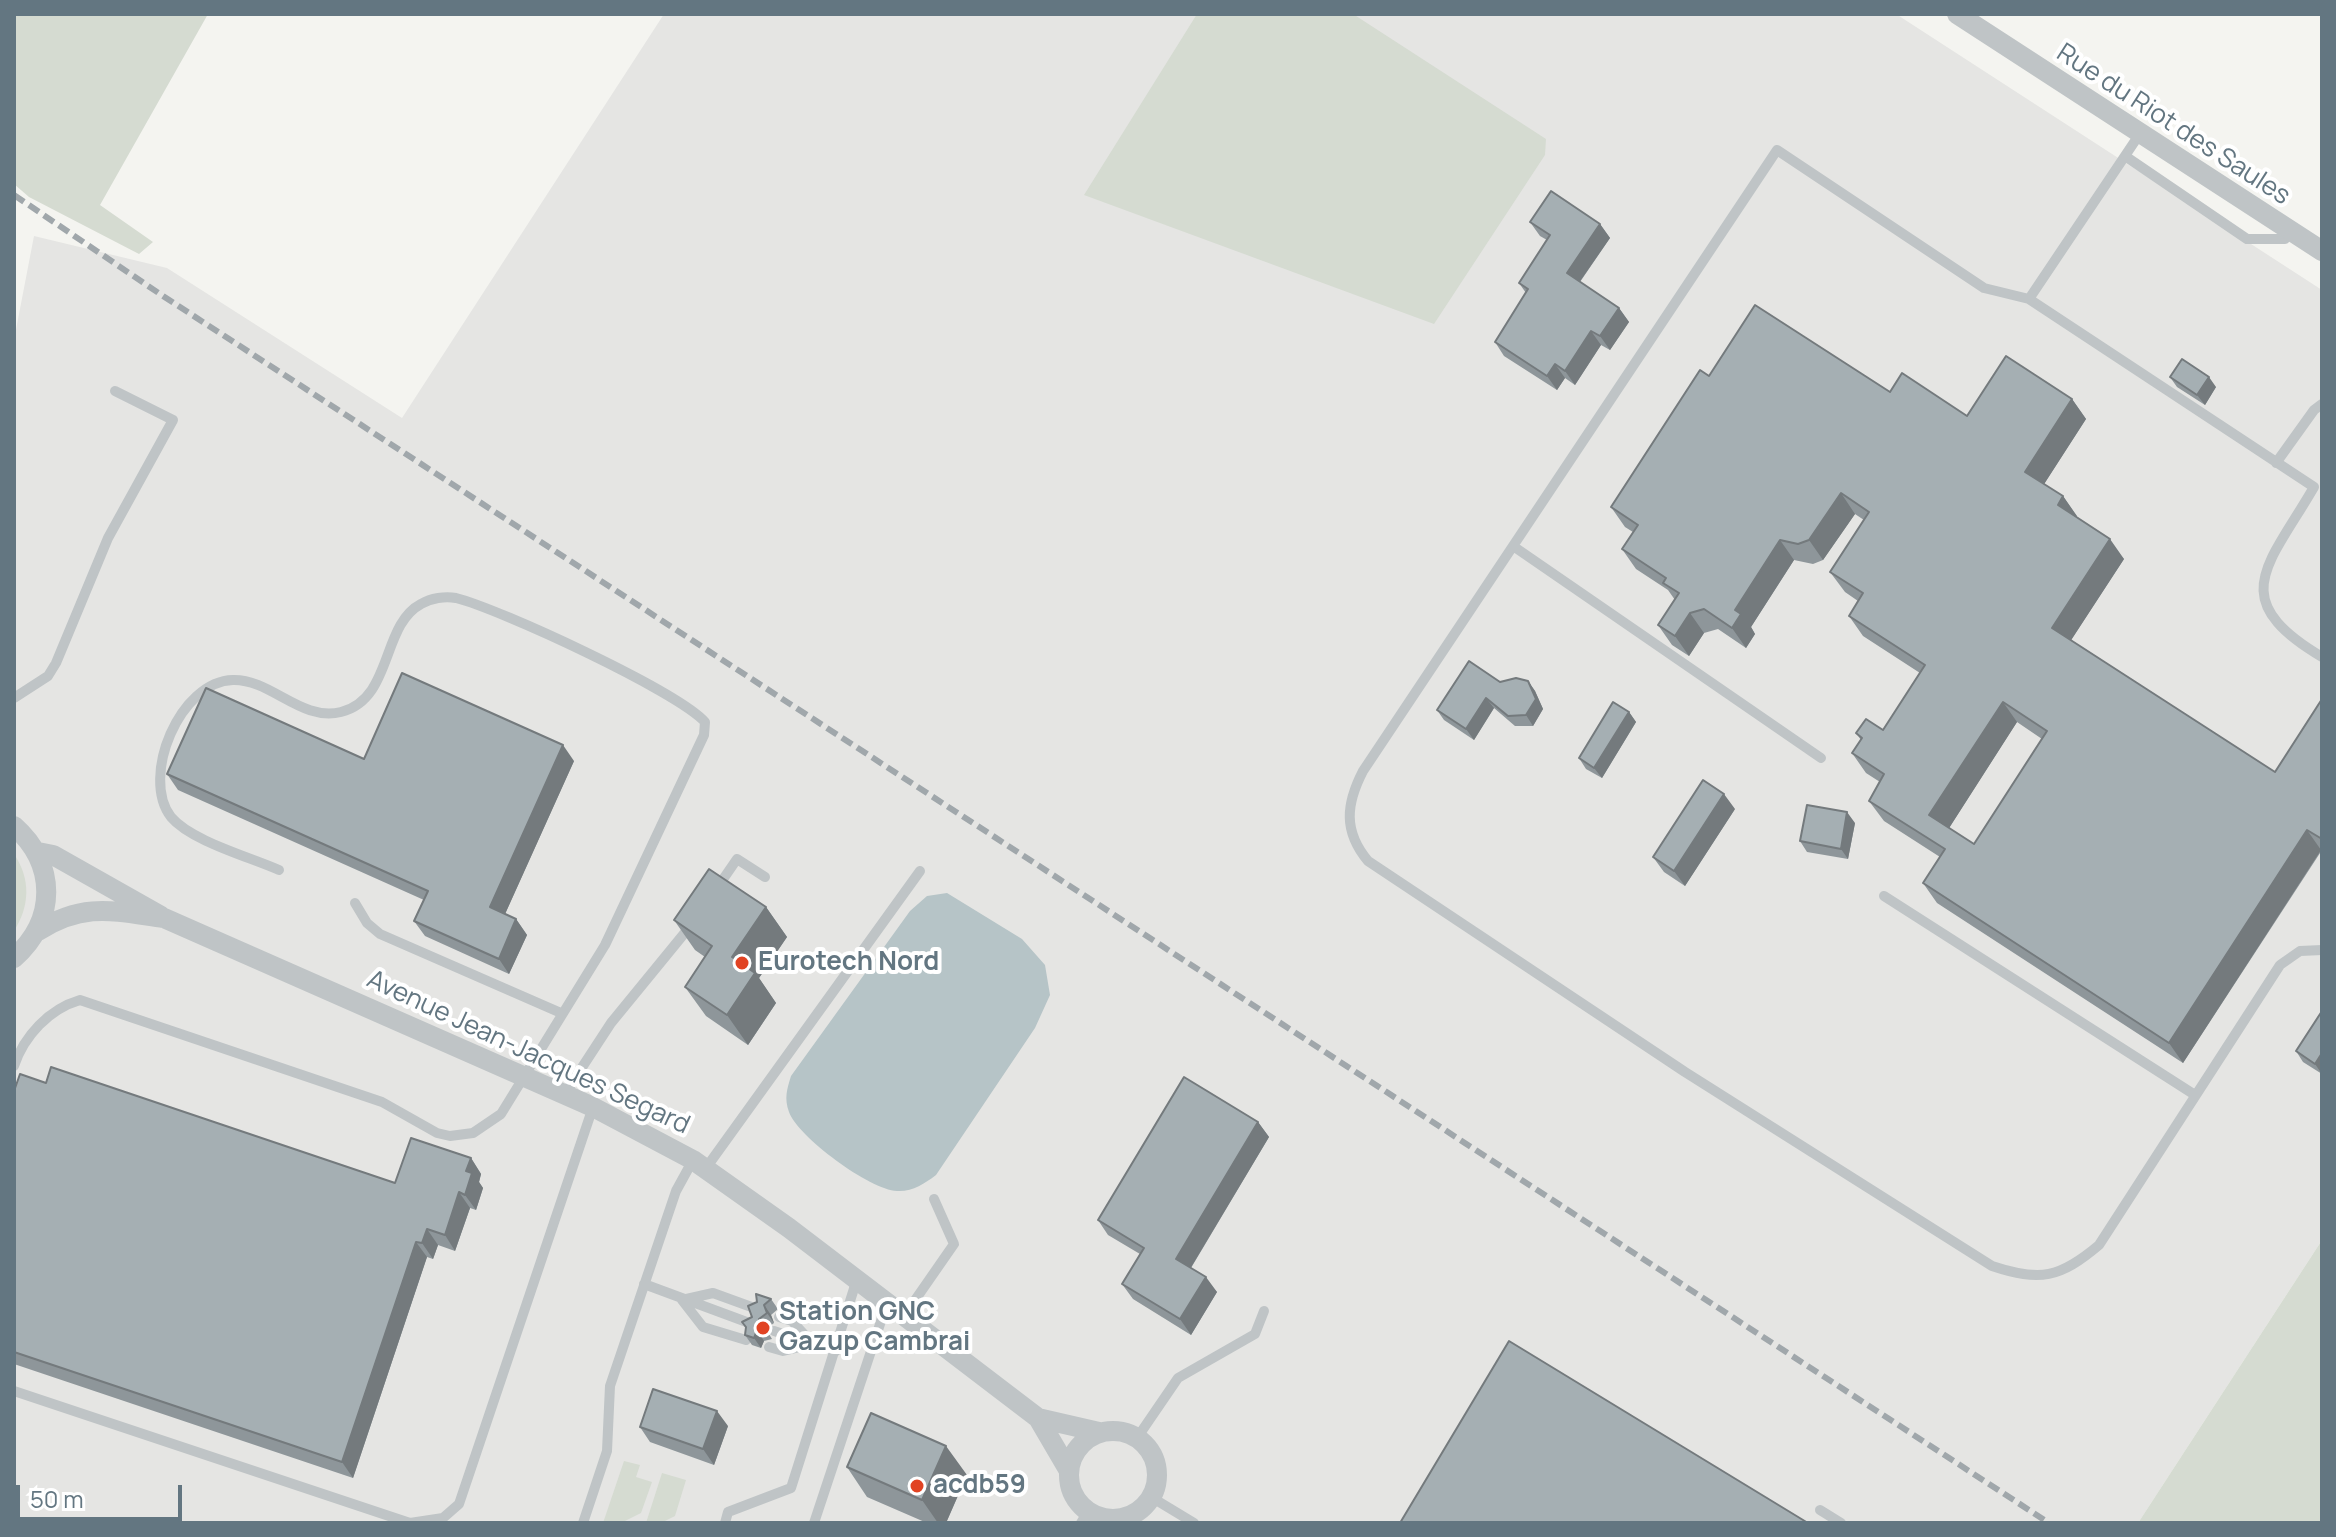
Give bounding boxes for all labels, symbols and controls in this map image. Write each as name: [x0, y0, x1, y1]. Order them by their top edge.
street label: Rue du Riot des Saules: [2050, 38, 2296, 212]
place label: Eurotech Nord: [758, 947, 939, 979]
marker: Eurotech Nord: [733, 954, 751, 972]
street label: Avenue Jean-Jacques Segard: [362, 964, 694, 1142]
place label: Station GNC Gazup Cambrai: [779, 1297, 970, 1358]
marker: Station GNC Gazup Cambrai: [754, 1319, 772, 1337]
scale bar: [20, 1469, 186, 1519]
place label: acdb59: [933, 1470, 1026, 1502]
marker: acdb59: [908, 1477, 926, 1495]
text: 50 m: [30, 1482, 84, 1515]

